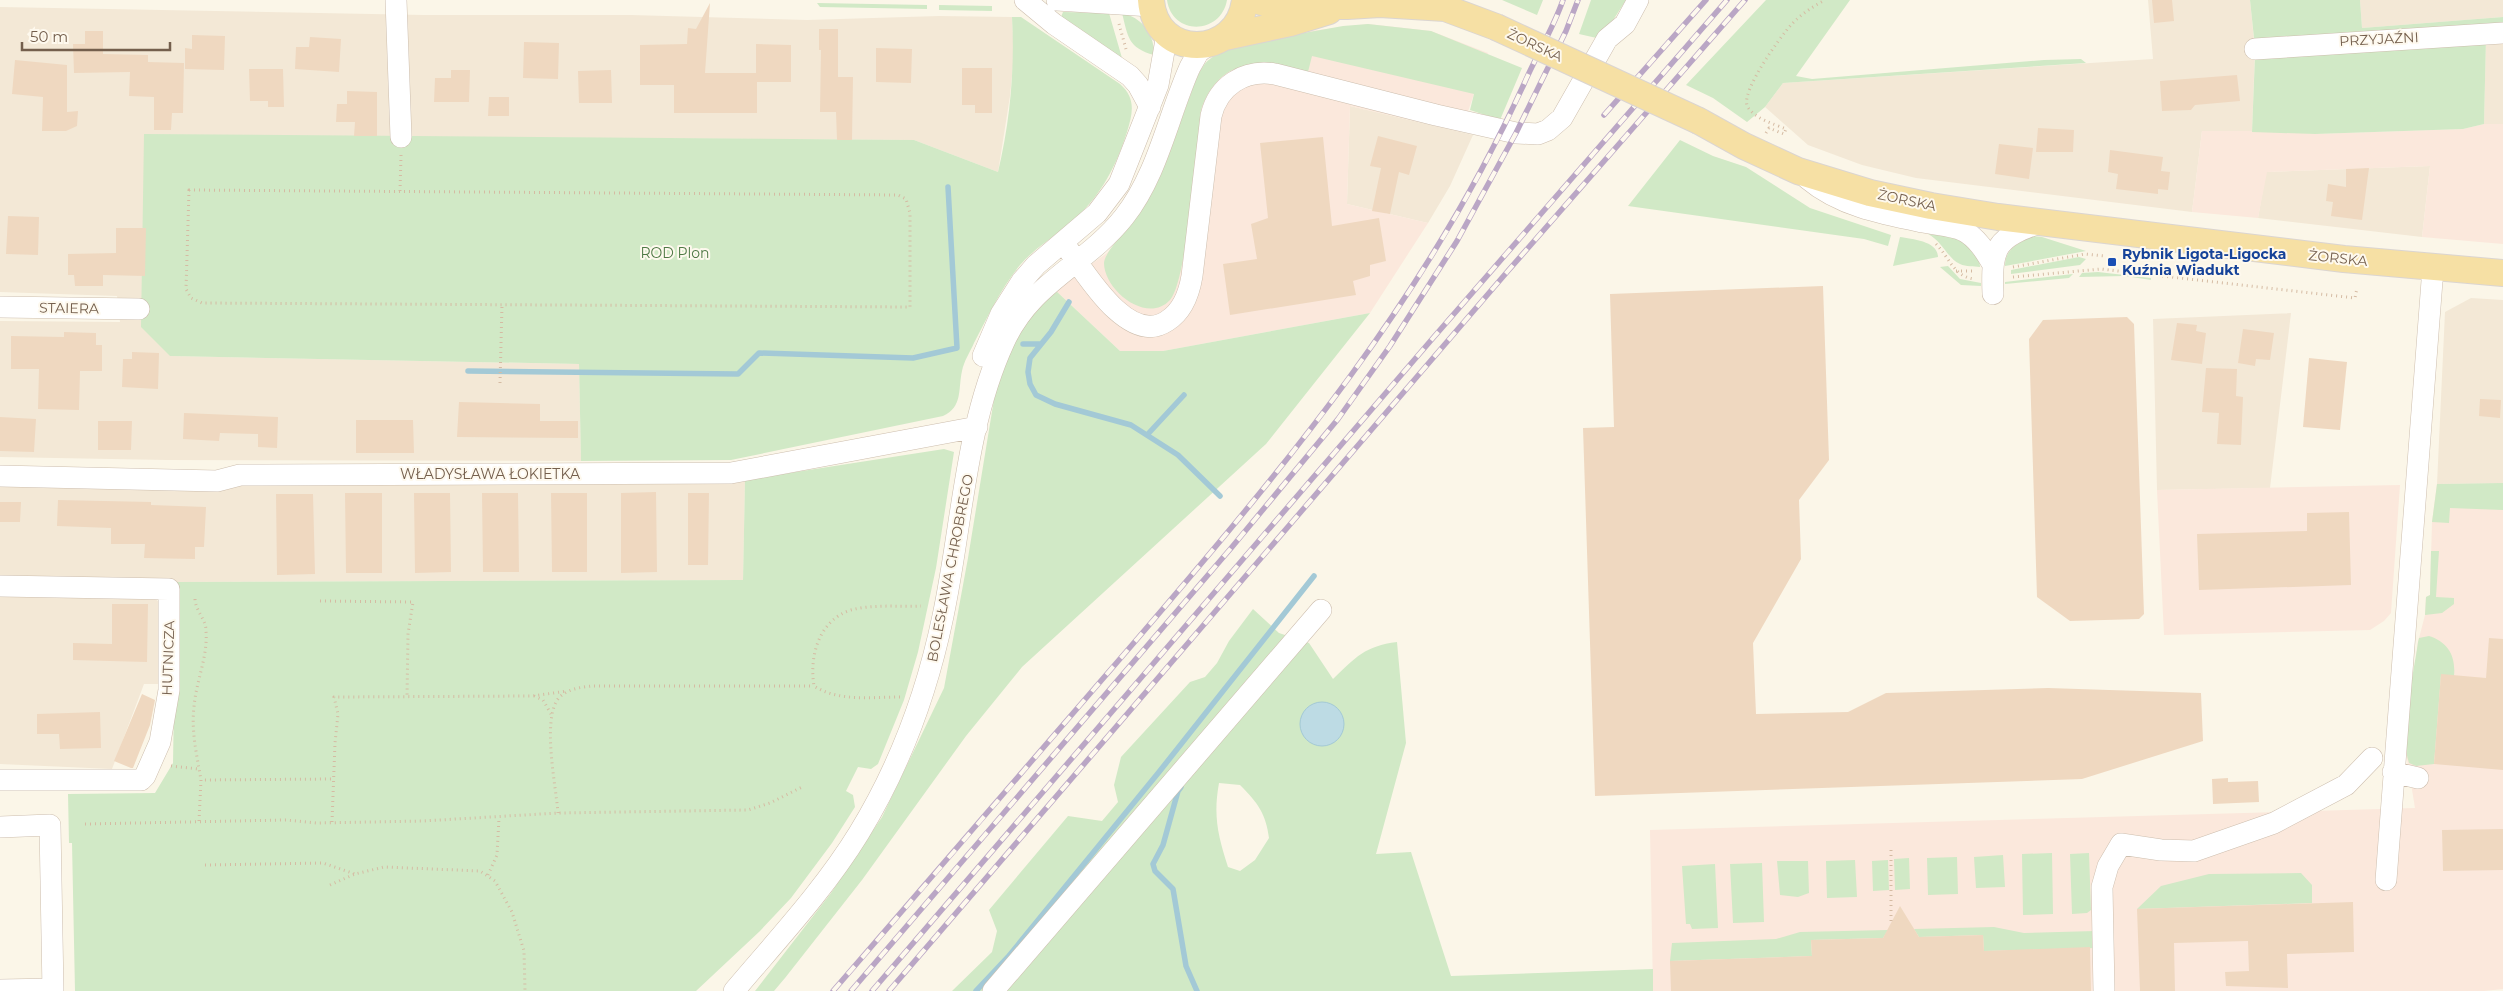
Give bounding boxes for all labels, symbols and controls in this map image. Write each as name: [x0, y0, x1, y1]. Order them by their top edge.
scale bar: [22, 20, 170, 52]
street label: ŻORSKA: [1504, 24, 1566, 66]
text: 50 m: [30, 27, 68, 46]
street label: PRZYJAŹNI: [2339, 28, 2419, 50]
street label: ŻORSKA: [1876, 185, 1939, 215]
park label: ROD Plon: [640, 244, 710, 262]
place label: Rybnik Ligota-Ligocka Kuźnia Wiadukt: [2122, 245, 2286, 279]
street label: ŻORSKA: [2308, 246, 2369, 270]
marker: Rybnik Ligota-Ligocka Kuźnia Wiadukt: [2106, 256, 2118, 268]
street label: STAIERA: [39, 298, 100, 318]
street label: WŁADYSŁAWA ŁOKIETKA: [400, 465, 581, 483]
street label: BOLESŁAWA CHROBREGO: [923, 472, 977, 663]
street label: HUTNICZA: [158, 619, 178, 696]

